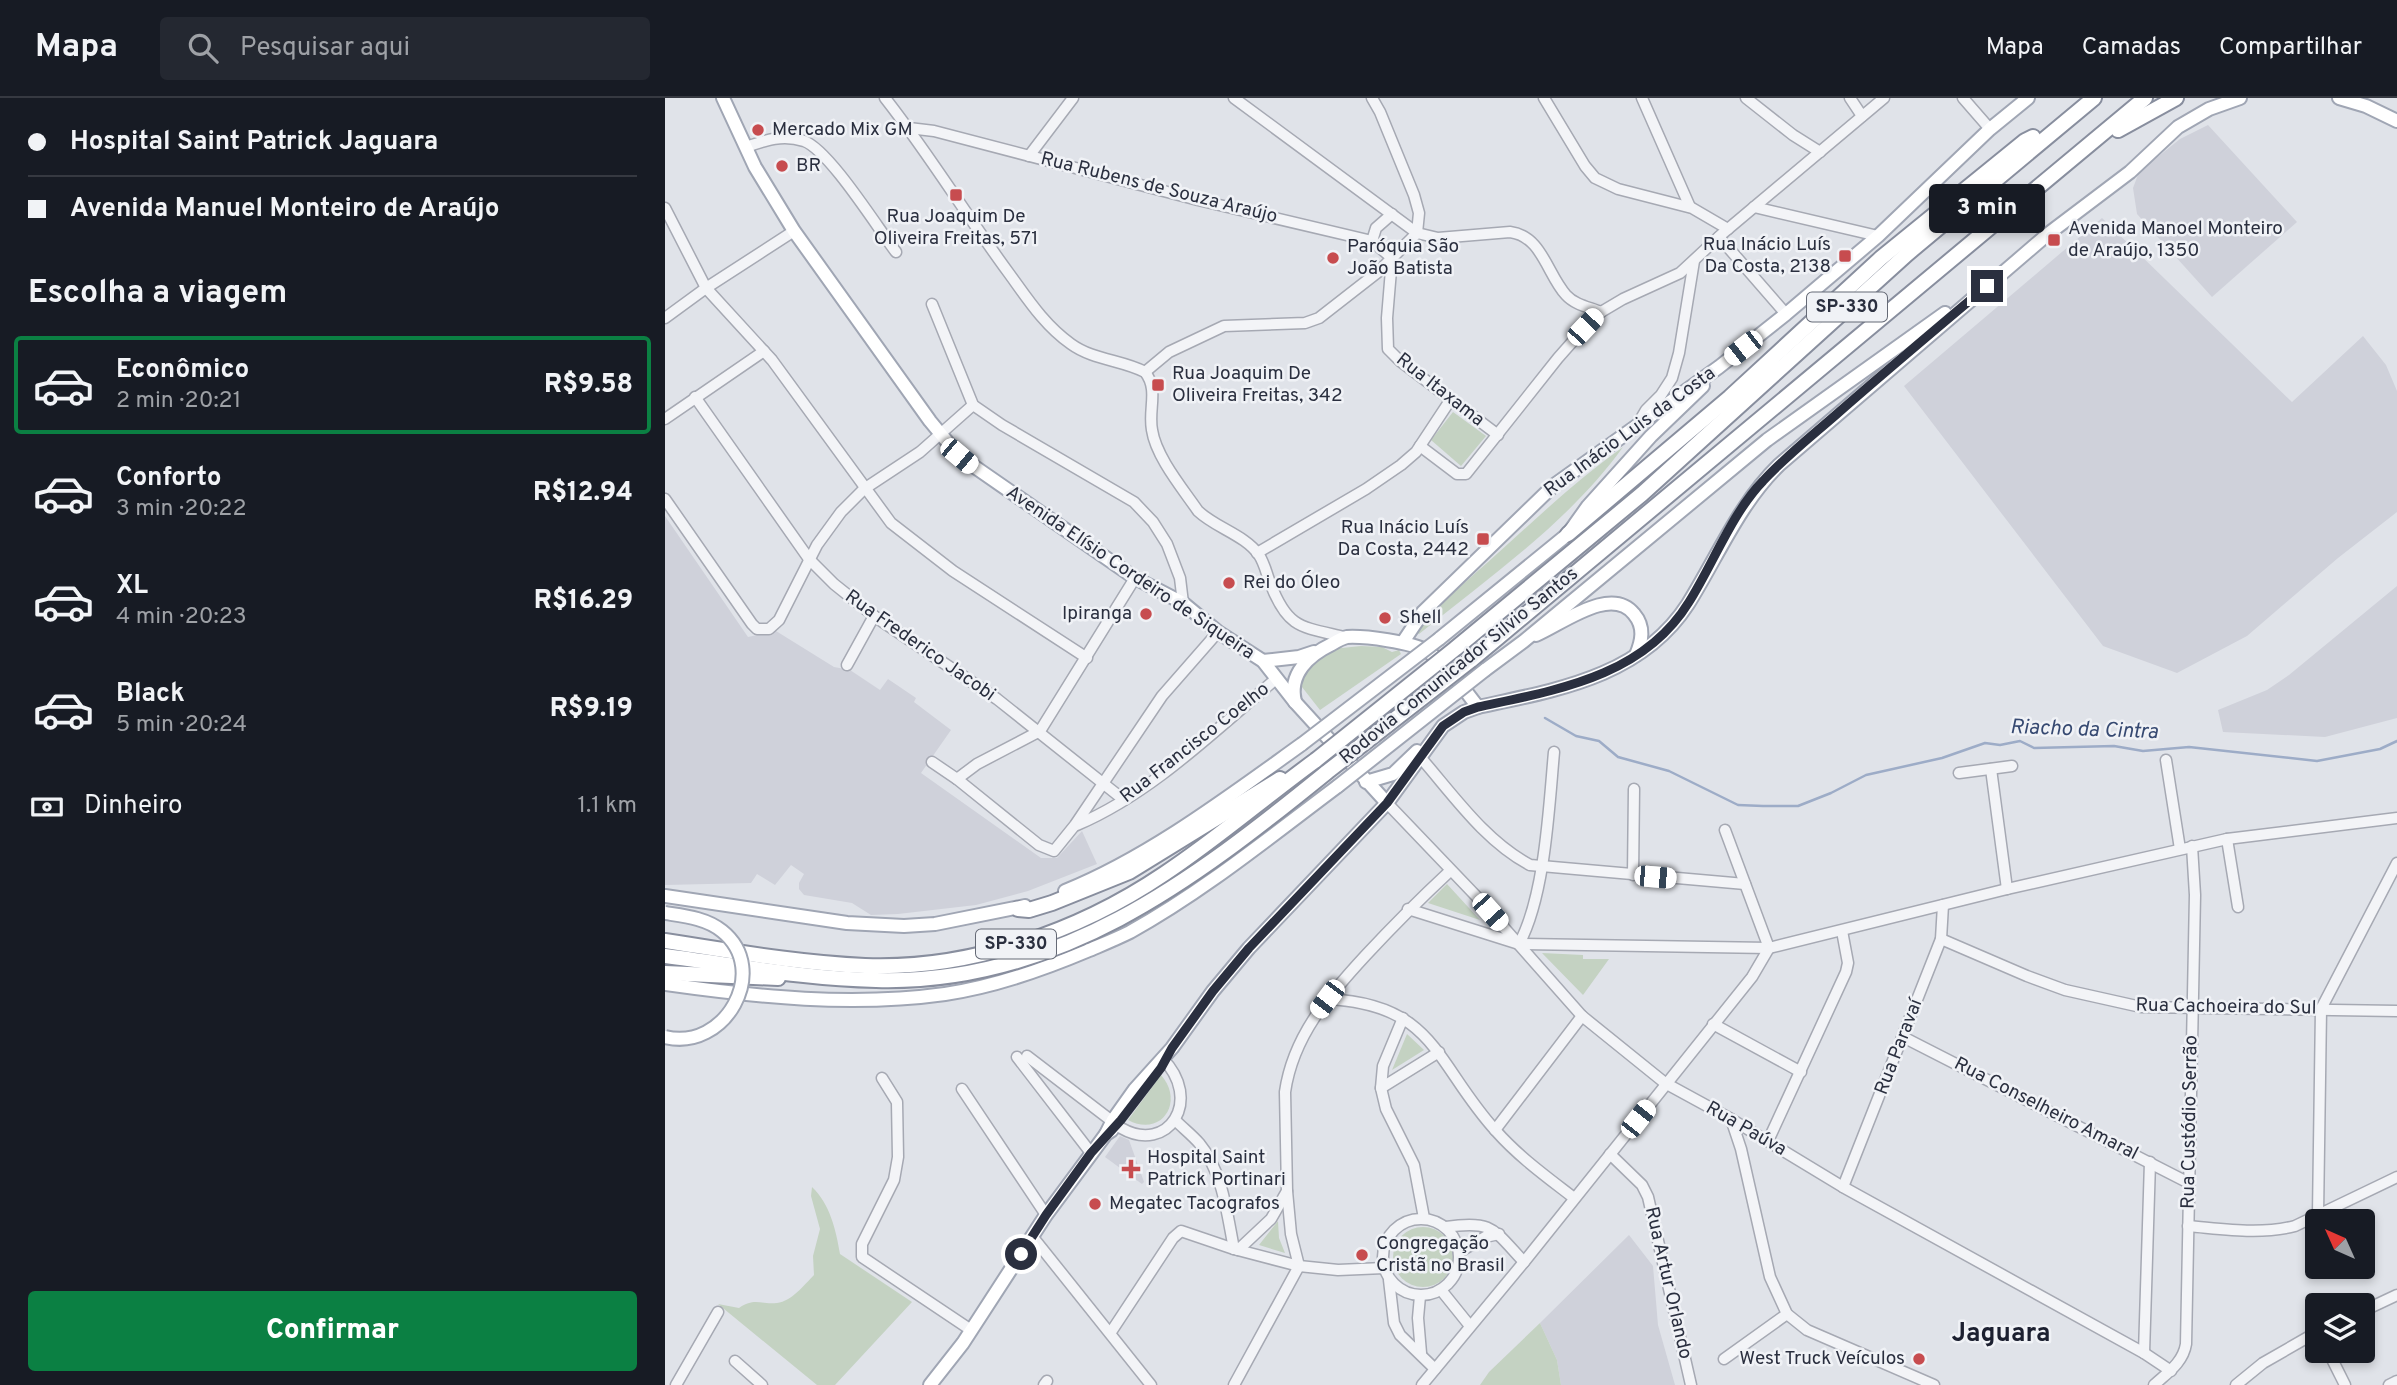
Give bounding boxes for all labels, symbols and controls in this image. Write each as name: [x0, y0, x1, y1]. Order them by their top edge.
search box: [160, 17, 650, 80]
text: Mapa: [35, 27, 118, 69]
icon: search: [184, 29, 222, 67]
text: Pesquisar aqui: [240, 32, 410, 65]
text: Mapa: [1986, 33, 2044, 63]
text: Camadas: [2082, 33, 2181, 63]
text: Compartilhar: [2219, 33, 2362, 63]
place label: Mercado Mix GM: [772, 118, 913, 142]
marker: Mercado Mix GM: [750, 122, 766, 138]
text: Hospital Saint Patrick Jaguara: [70, 126, 438, 159]
street label: Rua Rubens de Souza Araújo: [1038, 147, 1280, 229]
place label: BR: [796, 154, 821, 178]
marker: BR: [774, 158, 790, 174]
callout: 3 min: [1929, 184, 2045, 234]
marker: Rua Joaquim De Oliveira Freitas, 571: [948, 187, 964, 203]
text: Avenida Manuel Monteiro de Araújo: [70, 193, 499, 226]
text: 3 min: [1957, 194, 2017, 223]
place label: Rua Joaquim De Oliveira Freitas, 571: [874, 205, 1038, 251]
place label: Avenida Manoel Monteiro de Araújo, 1350: [2068, 217, 2283, 263]
marker: Avenida Manoel Monteiro de Araújo, 1350: [2046, 232, 2062, 248]
place label: Rua Inácio Luís Da Costa, 2138: [1703, 233, 1831, 279]
place label: Paróquia São João Batista: [1347, 235, 1459, 281]
marker: Rua Inácio Luís Da Costa, 2138: [1837, 248, 1853, 264]
marker: Paróquia São João Batista: [1325, 250, 1341, 266]
route end: [1971, 270, 2003, 302]
text: Escolha a viagem: [28, 274, 287, 314]
road number: SP-330: [1807, 292, 1887, 322]
car: [1563, 304, 1608, 350]
car: [1720, 327, 1767, 369]
street label: Rua Itaxama: [1391, 348, 1489, 432]
icon: car: [32, 354, 95, 417]
text: Econômico: [116, 354, 249, 387]
place label: Rua Joaquim De Oliveira Freitas, 342: [1172, 362, 1343, 408]
street label: Rua Inácio Luis da Costa: [1540, 362, 1720, 502]
text: R$9.58: [544, 369, 633, 402]
marker: Rua Joaquim De Oliveira Freitas, 342: [1150, 377, 1166, 393]
text: 2 min · 20:21: [116, 387, 241, 416]
car: [937, 434, 982, 478]
icon: car: [32, 462, 95, 525]
text: Conforto: [116, 462, 222, 495]
text: R$12.94: [533, 477, 633, 510]
street label: Avenida Elísio Cordeiro de Siqueira: [1001, 481, 1259, 665]
text: 3 min · 20:22: [116, 495, 247, 524]
place label: Rua Inácio Luís Da Costa, 2442: [1338, 516, 1469, 562]
marker: Rua Inácio Luís Da Costa, 2442: [1475, 531, 1491, 547]
street label: Rodovia Comunicador Silvio Santos: [1335, 562, 1583, 770]
icon: car: [32, 570, 95, 633]
text: XL: [116, 570, 148, 603]
place label: Rei do Óleo: [1243, 570, 1340, 595]
marker: Rei do Óleo: [1221, 575, 1237, 591]
text: R$16.29: [534, 585, 633, 618]
street label: Rua Frederico Jacobi: [840, 585, 1000, 707]
place label: Ipiranga: [1062, 602, 1132, 626]
text: 4 min · 20:23: [116, 603, 247, 632]
marker: Ipiranga: [1138, 606, 1154, 622]
place label: Shell: [1399, 606, 1442, 630]
marker: Shell: [1377, 610, 1393, 626]
street label: Rua Francisco Coelho: [1116, 677, 1274, 809]
icon: car: [32, 678, 95, 741]
text: Black: [116, 678, 185, 711]
text: R$9.19: [550, 693, 633, 726]
text: 5 min · 20:24: [116, 711, 247, 740]
water label: Riacho da Cintra: [2009, 714, 2159, 746]
icon: cash: [28, 788, 66, 826]
text: Dinheiro: [84, 790, 183, 823]
text: 1.1 km: [578, 792, 637, 821]
car: [1634, 865, 1677, 889]
car: [1469, 889, 1512, 935]
road number: SP-330: [976, 930, 1056, 958]
car: [1306, 976, 1349, 1022]
street label: Rua Cachoeira do Sul: [2135, 993, 2317, 1021]
street label: Rua Paravaí: [1870, 994, 1929, 1098]
street label: Rua Custódio Serrão: [2176, 1035, 2204, 1209]
street label: Rua Conselheiro Amaral: [1950, 1052, 2142, 1166]
car: [1617, 1096, 1660, 1142]
street label: Rua Paúva: [1701, 1096, 1791, 1162]
place label: Hospital Saint Patrick Portinari: [1147, 1146, 1286, 1192]
marker: Hospital Saint Patrick Portinari: [1121, 1159, 1141, 1179]
place label: Megatec Tacografos: [1109, 1192, 1280, 1216]
marker: Megatec Tacografos: [1087, 1196, 1103, 1212]
street label: Rua Artur Orlando: [1639, 1205, 1697, 1361]
north arrow: [2305, 1209, 2375, 1279]
map controls: [2305, 1209, 2375, 1363]
place label: Congregação Cristã no Brasil: [1376, 1232, 1505, 1278]
route start: [1005, 1238, 1037, 1270]
marker: Congregação Cristã no Brasil: [1354, 1247, 1370, 1263]
button: Confirmar: [28, 1291, 637, 1371]
button: layers: [2305, 1293, 2375, 1363]
district label: Jaguara: [1951, 1318, 2051, 1351]
place label: West Truck Veículos: [1739, 1347, 1905, 1371]
marker: West Truck Veículos: [1911, 1351, 1927, 1367]

